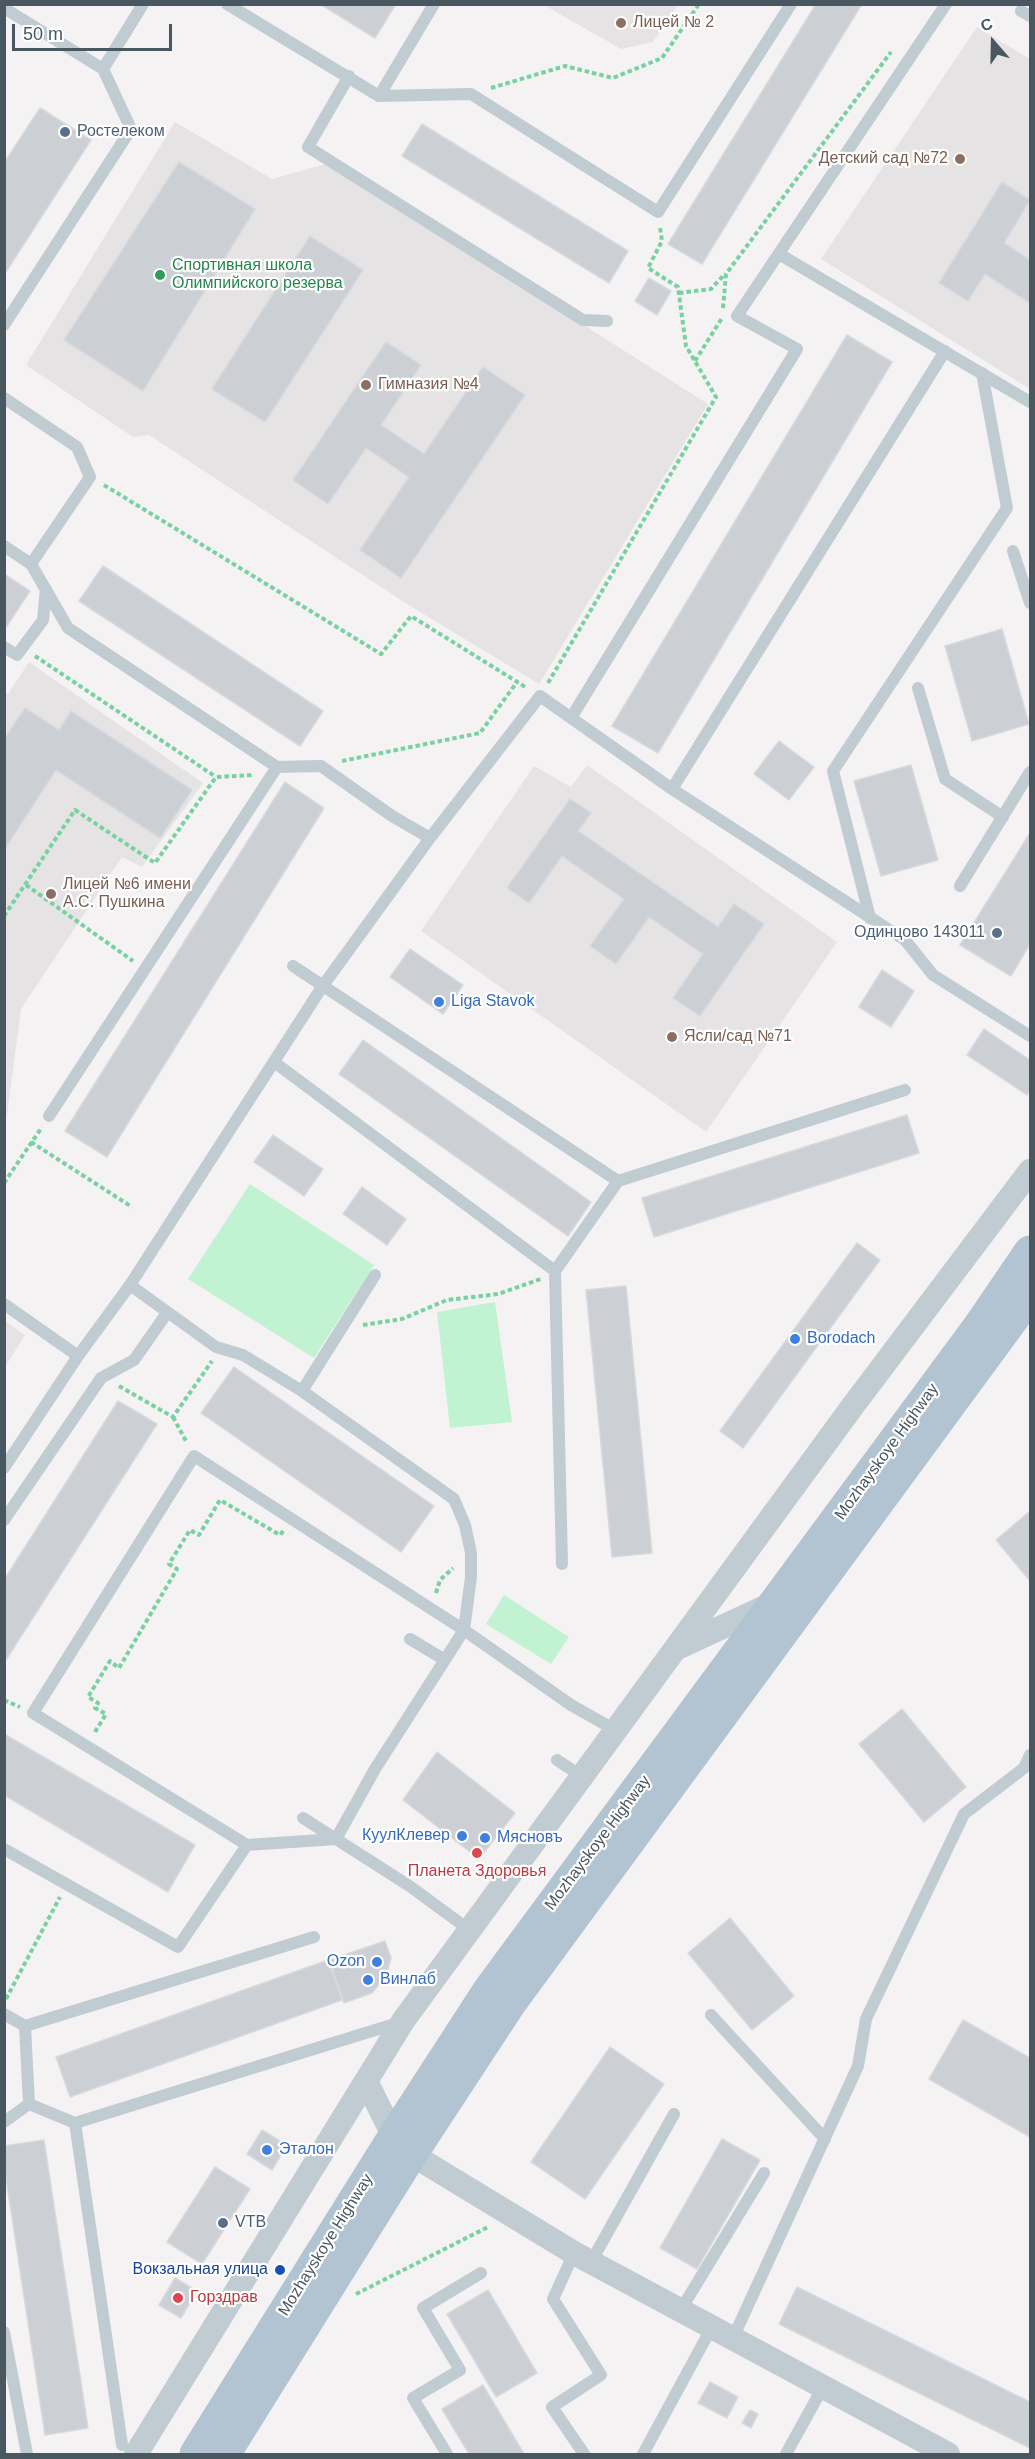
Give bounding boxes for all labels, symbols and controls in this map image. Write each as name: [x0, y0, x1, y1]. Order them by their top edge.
scale bar: [15, 12, 176, 50]
north arrow: [963, 12, 1023, 72]
place label: Лицей № 2: [633, 13, 714, 33]
text: С: [978, 15, 995, 35]
marker: Лицей № 2: [614, 16, 628, 30]
text: 50 m: [23, 24, 63, 44]
place label: Ростелеком: [77, 122, 165, 142]
marker: Ростелеком: [58, 125, 72, 139]
place label: Детский сад №72: [819, 149, 948, 169]
marker: Детский сад №72: [953, 152, 967, 166]
place label: Спортивная школа Олимпийского резерва: [172, 256, 343, 294]
marker: Спортивная школа Олимпийского резерва: [153, 268, 167, 282]
place label: Гимназия №4: [378, 375, 479, 395]
marker: Гимназия №4: [359, 378, 373, 392]
place label: Лицей №6 имени А.С. Пушкина: [63, 875, 191, 913]
marker: Лицей №6 имени А.С. Пушкина: [44, 887, 58, 901]
place label: Одинцово 143011: [854, 923, 985, 943]
marker: Одинцово 143011: [990, 926, 1004, 940]
place label: Liga Stavok: [451, 992, 535, 1012]
marker: Liga Stavok: [432, 995, 446, 1009]
place label: Ясли/сад №71: [684, 1027, 792, 1047]
marker: Ясли/сад №71: [665, 1030, 679, 1044]
place label: Borodach: [807, 1329, 875, 1349]
marker: Borodach: [788, 1332, 802, 1346]
street label: Mozhayskoye Highway: [831, 1380, 943, 1524]
street label: Mozhayskoye Highway: [541, 1772, 655, 1914]
place label: КуулКлевер: [362, 1826, 450, 1846]
place label: Мясновъ: [497, 1828, 563, 1848]
marker: КуулКлевер: [455, 1829, 469, 1843]
marker: Мясновъ: [478, 1831, 492, 1845]
marker: Планета Здоровья: [470, 1846, 484, 1860]
place label: Планета Здоровья: [408, 1862, 546, 1882]
place label: Ozon: [327, 1952, 365, 1972]
marker: Ozon: [370, 1955, 384, 1969]
place label: Винлаб: [380, 1970, 436, 1990]
marker: Винлаб: [361, 1973, 375, 1987]
place label: Эталон: [279, 2140, 334, 2160]
marker: Эталон: [260, 2143, 274, 2157]
street label: Mozhayskoye Highway: [275, 2171, 377, 2319]
place label: VTB: [235, 2213, 266, 2233]
marker: VTB: [216, 2216, 230, 2230]
place label: Вокзальная улица: [133, 2260, 268, 2280]
marker: Вокзальная улица: [273, 2263, 287, 2277]
place label: Горздрав: [190, 2288, 258, 2308]
marker: Горздрав: [171, 2291, 185, 2305]

